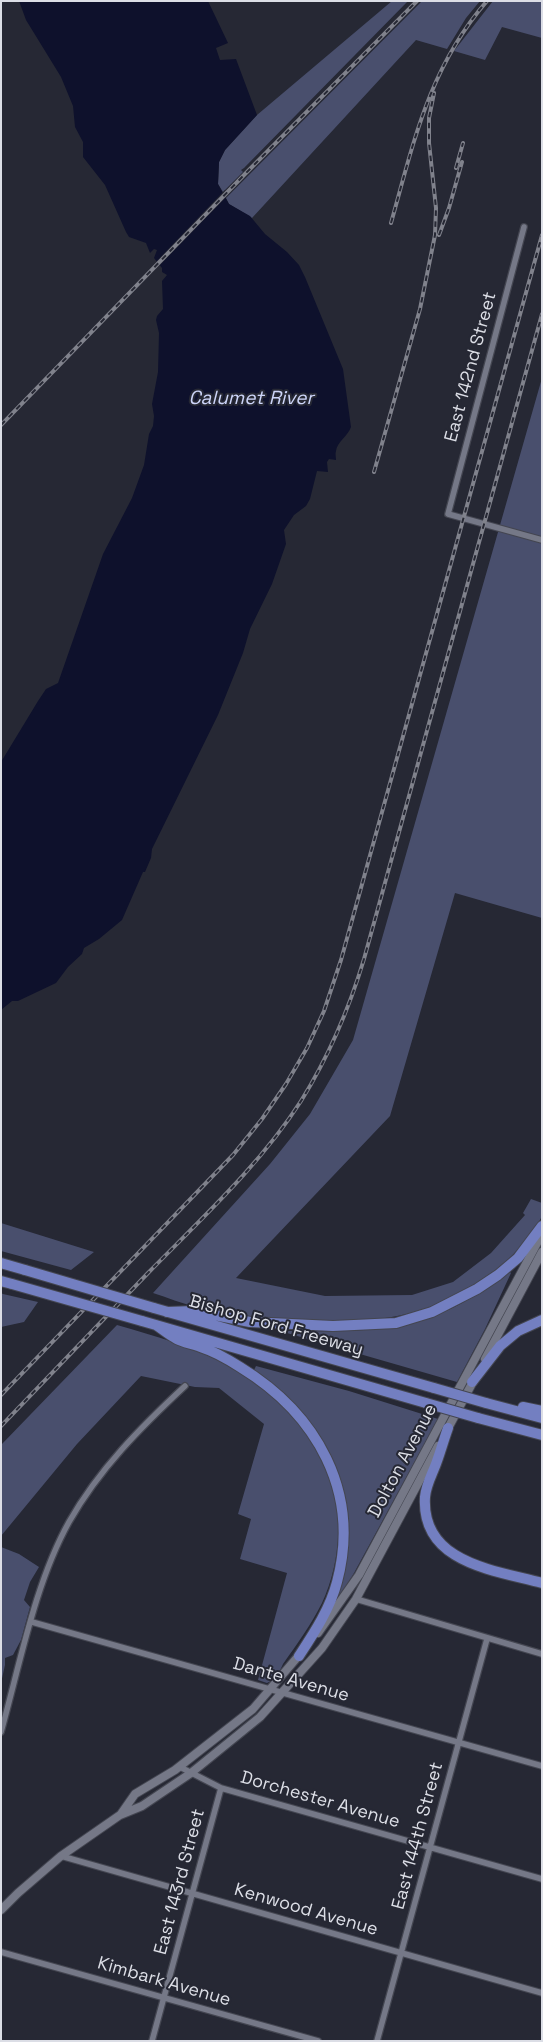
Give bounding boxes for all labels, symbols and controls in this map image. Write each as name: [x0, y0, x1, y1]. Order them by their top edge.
street label: East 142nd Street: [441, 290, 501, 444]
water label: Calumet River: [188, 388, 314, 410]
street label: Bishop Ford Freeway: [186, 1291, 366, 1361]
street label: Dolton Avenue: [364, 1400, 442, 1522]
street label: Dante Avenue: [230, 1653, 352, 1707]
street label: East 144th Street: [388, 1760, 448, 1912]
street label: Dorchester Avenue: [238, 1767, 402, 1833]
street label: East 143rd Street: [150, 1807, 210, 1957]
street label: Kenwood Avenue: [232, 1879, 380, 1941]
street label: Kimbark Avenue: [95, 1953, 233, 2011]

